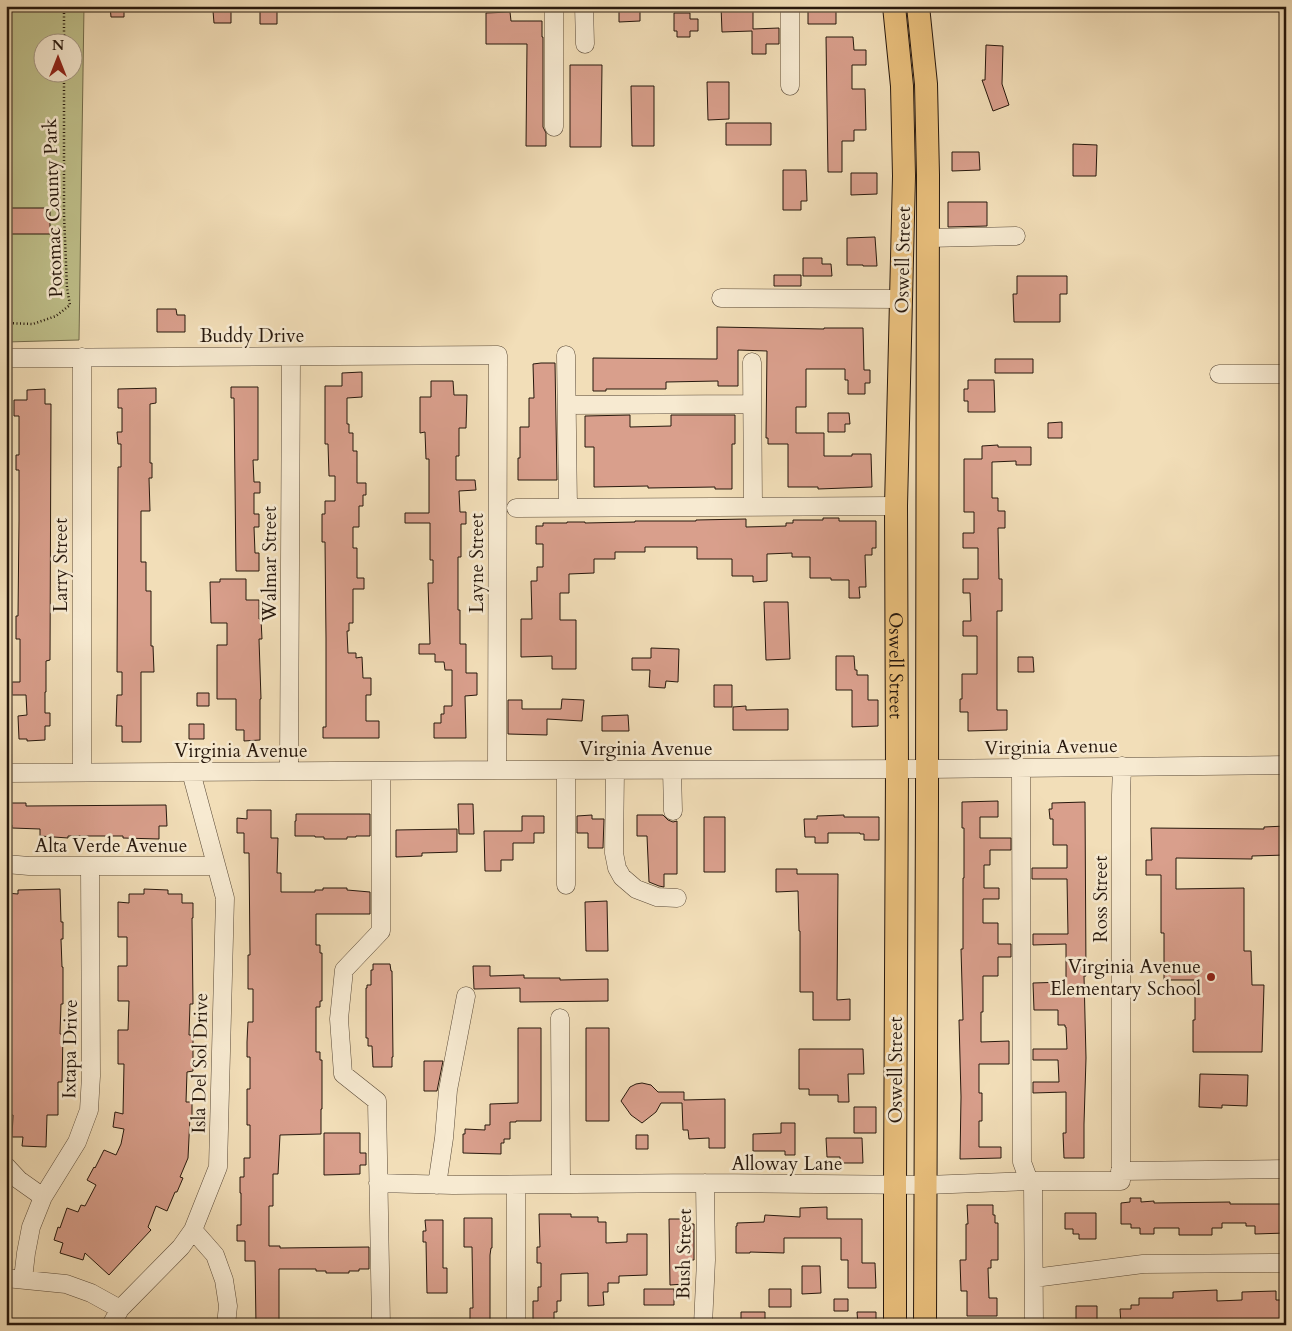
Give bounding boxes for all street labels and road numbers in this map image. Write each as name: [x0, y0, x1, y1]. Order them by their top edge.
street label: Potomac County Park: [37, 117, 69, 298]
street label: Oswell Street: [889, 206, 917, 314]
street label: Buddy Drive: [200, 323, 304, 349]
street label: Walmar Street: [257, 506, 283, 623]
street label: Layne Street: [464, 513, 490, 613]
street label: Larry Street: [48, 518, 74, 612]
street label: Oswell Street: [882, 612, 909, 719]
street label: Virginia Avenue: [984, 733, 1118, 761]
street label: Virginia Avenue: [579, 736, 713, 762]
street label: Virginia Avenue: [174, 738, 308, 764]
street label: Alta Verde Avenue: [35, 833, 187, 859]
street label: Ross Street: [1088, 856, 1114, 942]
street label: Isla Del Sol Drive: [186, 992, 214, 1134]
street label: Ixtapa Drive: [56, 999, 84, 1099]
street label: Oswell Street: [883, 1016, 909, 1124]
street label: Alloway Lane: [731, 1151, 843, 1177]
street label: Bush Street: [670, 1208, 698, 1300]

